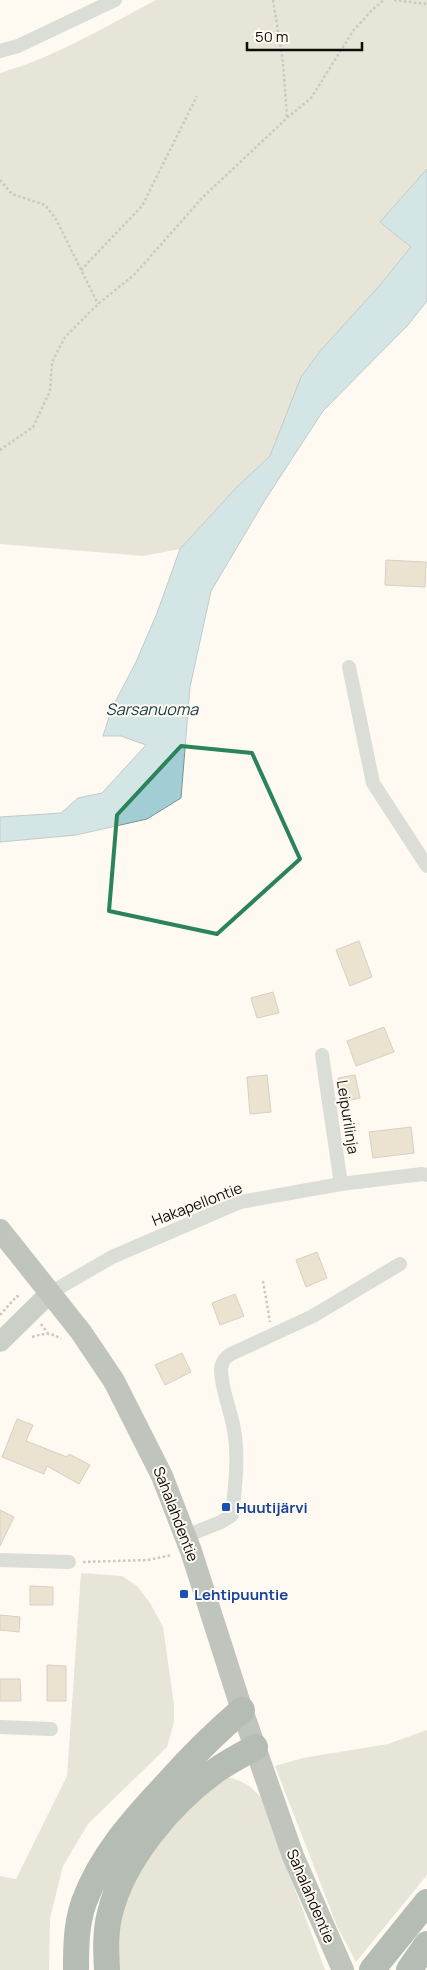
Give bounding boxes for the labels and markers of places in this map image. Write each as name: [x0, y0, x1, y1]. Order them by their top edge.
place label: Huutijärvi: [236, 1497, 308, 1518]
marker: Huutijärvi: [220, 1501, 232, 1513]
place label: Lehtipuuntie: [194, 1584, 288, 1605]
marker: Lehtipuuntie: [178, 1588, 190, 1600]

